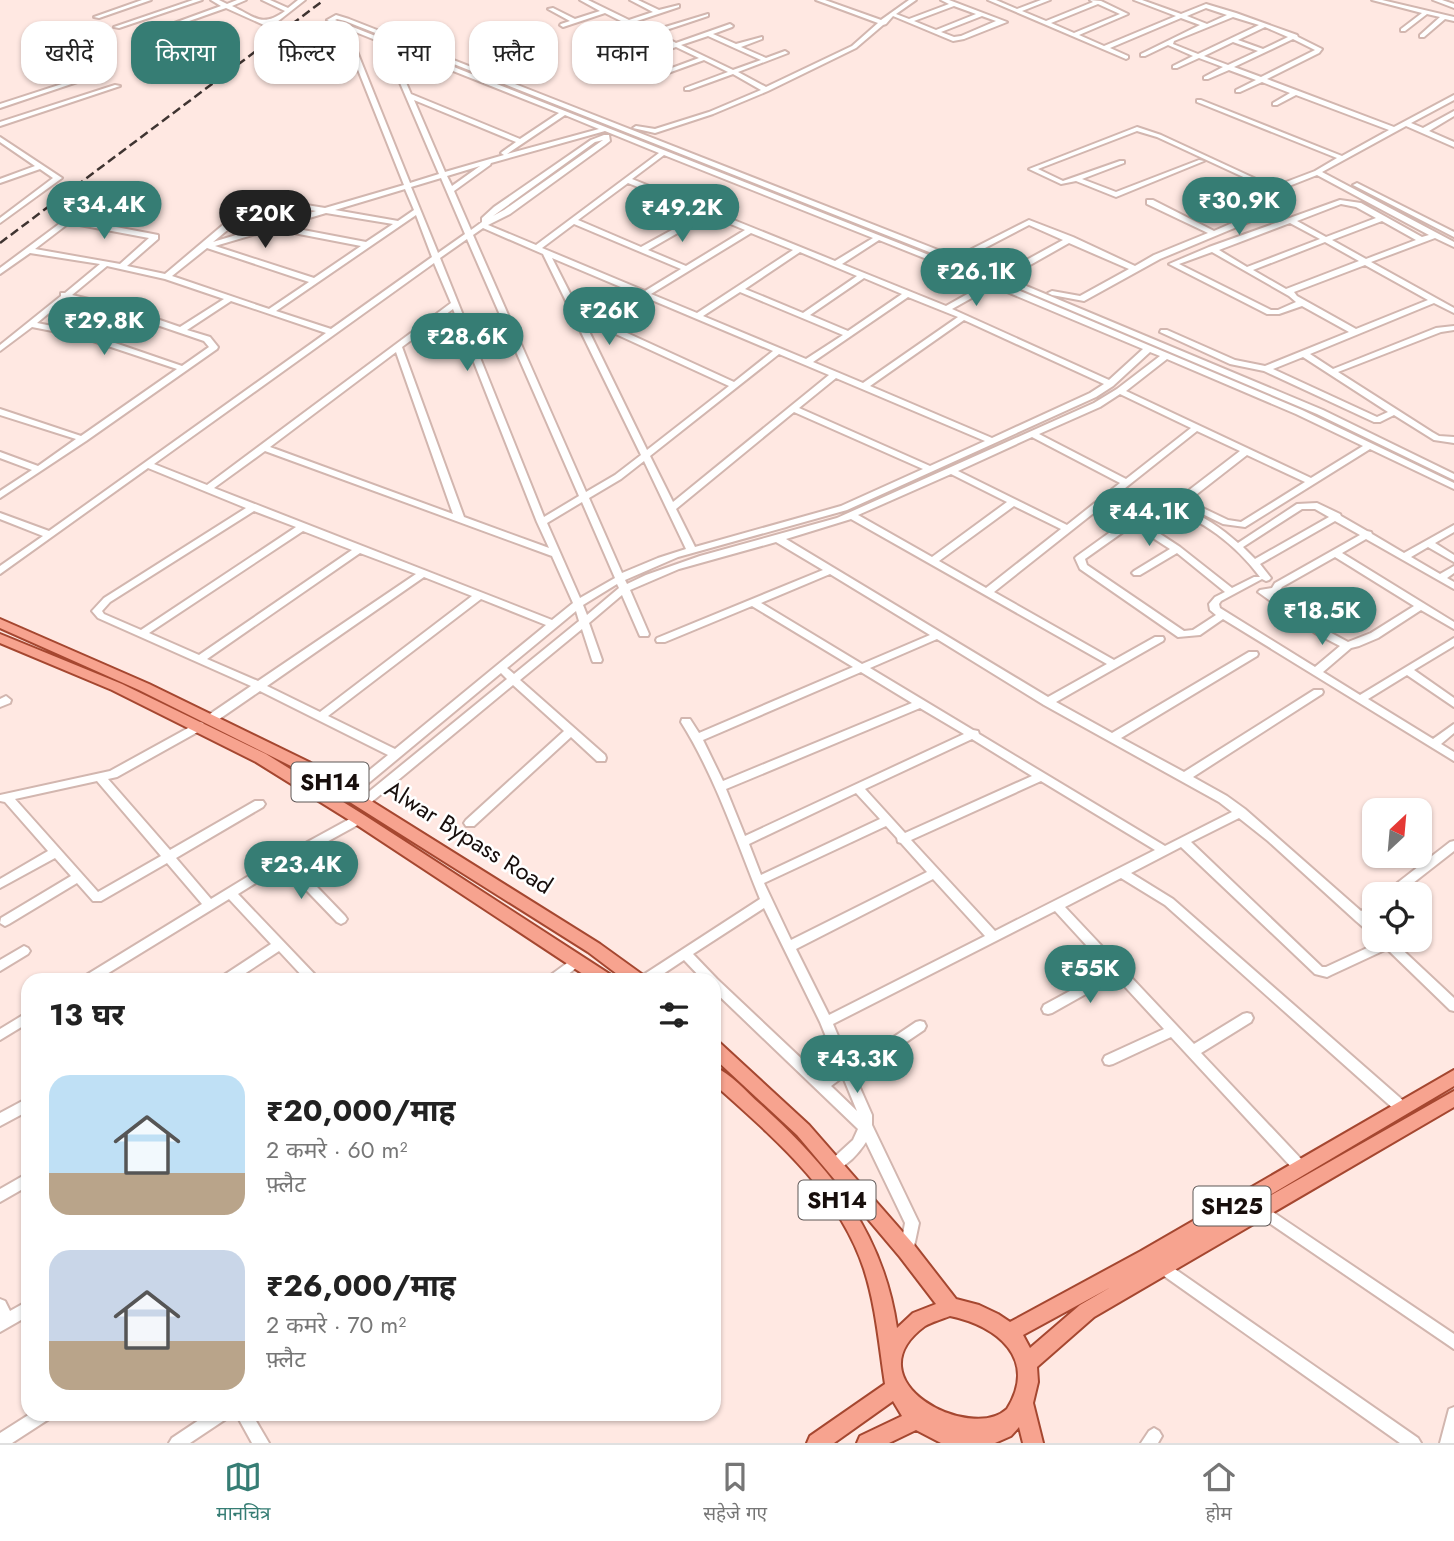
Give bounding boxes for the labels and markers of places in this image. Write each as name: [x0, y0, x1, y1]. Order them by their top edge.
pin: ₹30.9K: [1182, 177, 1296, 237]
pin: ₹34.4K: [47, 182, 161, 241]
pin: ₹49.2K: [625, 184, 739, 244]
pin: ₹20K: [224, 190, 306, 250]
pin: ₹26.1K: [919, 248, 1033, 308]
pin: ₹26K: [568, 288, 650, 347]
pin: ₹29.8K: [47, 298, 161, 357]
pin: ₹28.6K: [410, 314, 524, 373]
pin: ₹44.1K: [1092, 489, 1206, 548]
pin: ₹18.5K: [1265, 588, 1379, 647]
pin: ₹23.4K: [244, 842, 358, 901]
pin: ₹55K: [1049, 946, 1131, 1005]
pin: ₹43.3K: [800, 1036, 914, 1095]

